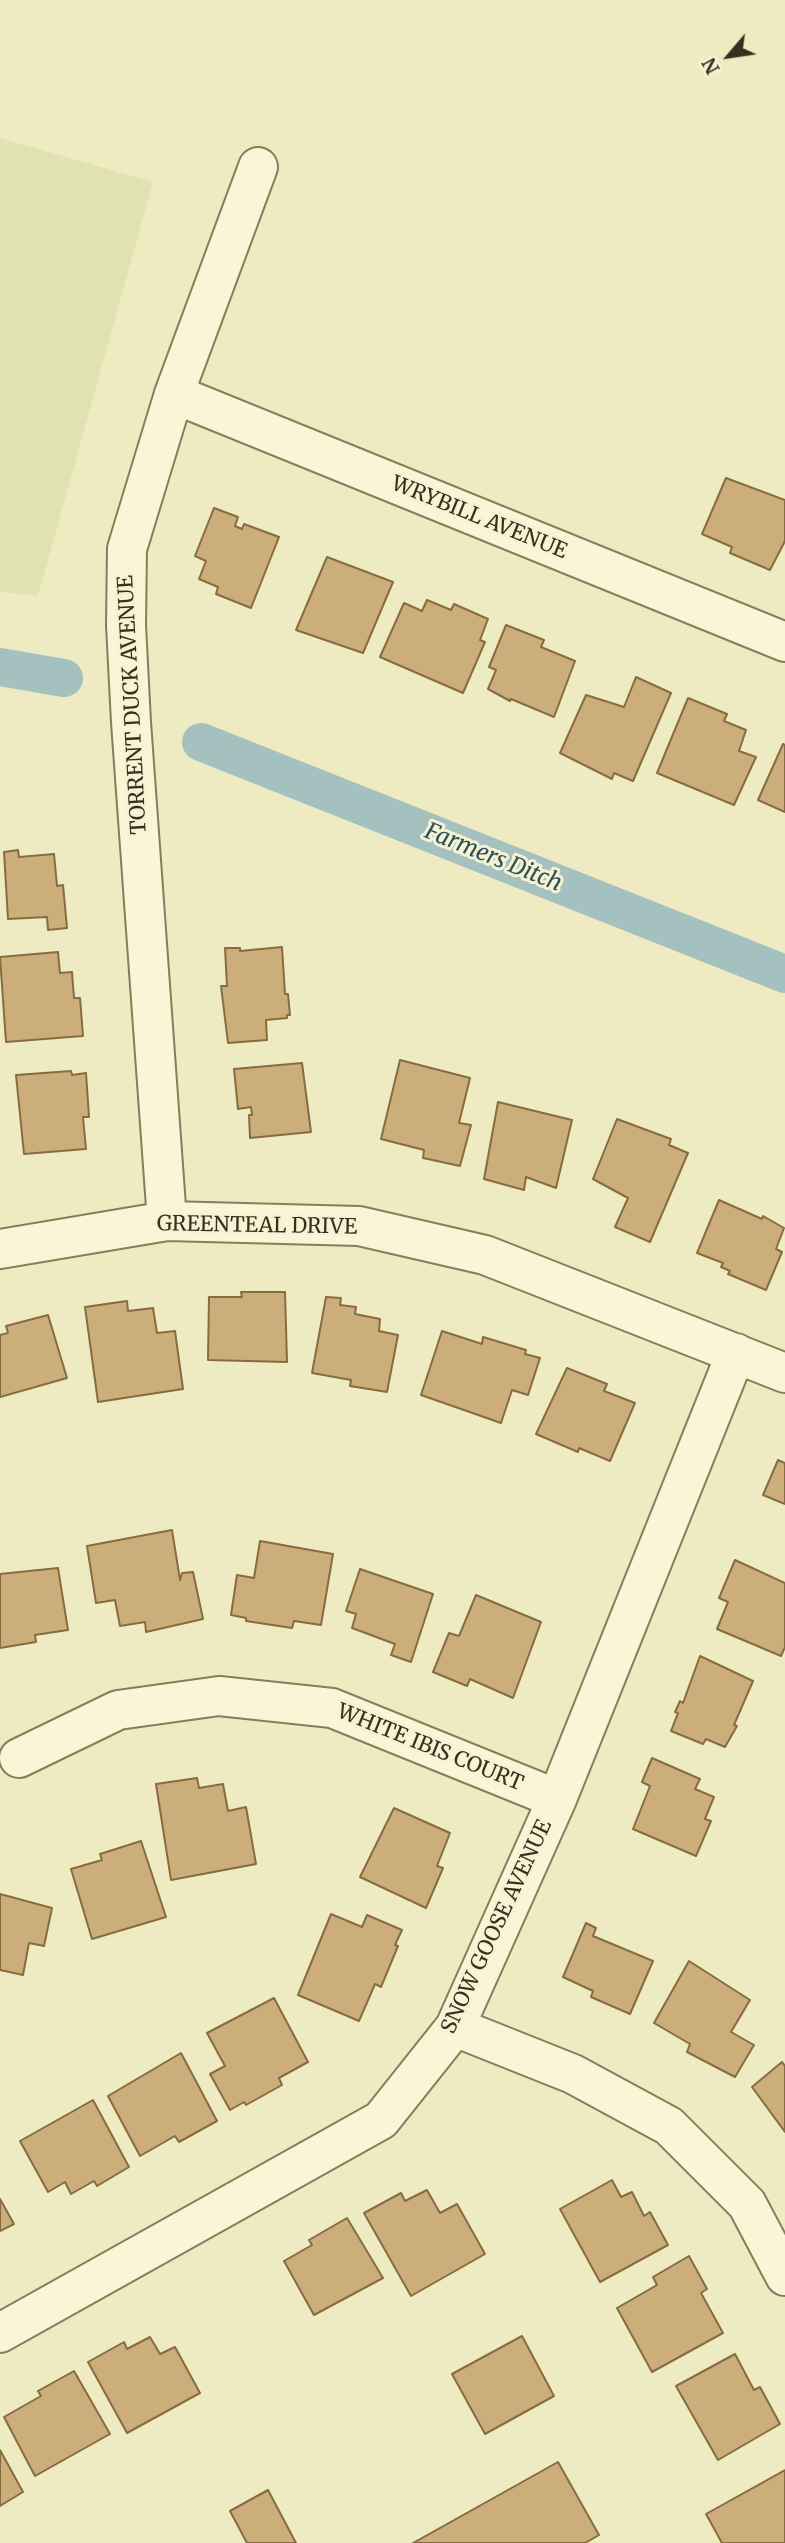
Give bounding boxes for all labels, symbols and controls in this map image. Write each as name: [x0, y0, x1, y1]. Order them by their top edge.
north arrow: [694, 21, 764, 91]
text: N: [697, 54, 725, 79]
street label: WRYBILL AVENUE: [387, 471, 571, 565]
street label: TORRENT DUCK AVENUE: [114, 575, 152, 835]
water label: Farmers Ditch: [420, 818, 566, 898]
street label: GREENTEAL DRIVE: [157, 1212, 357, 1240]
street label: WHITE IBIS COURT: [333, 1699, 527, 1797]
street label: SNOW GOOSE AVENUE: [436, 1816, 558, 2038]

